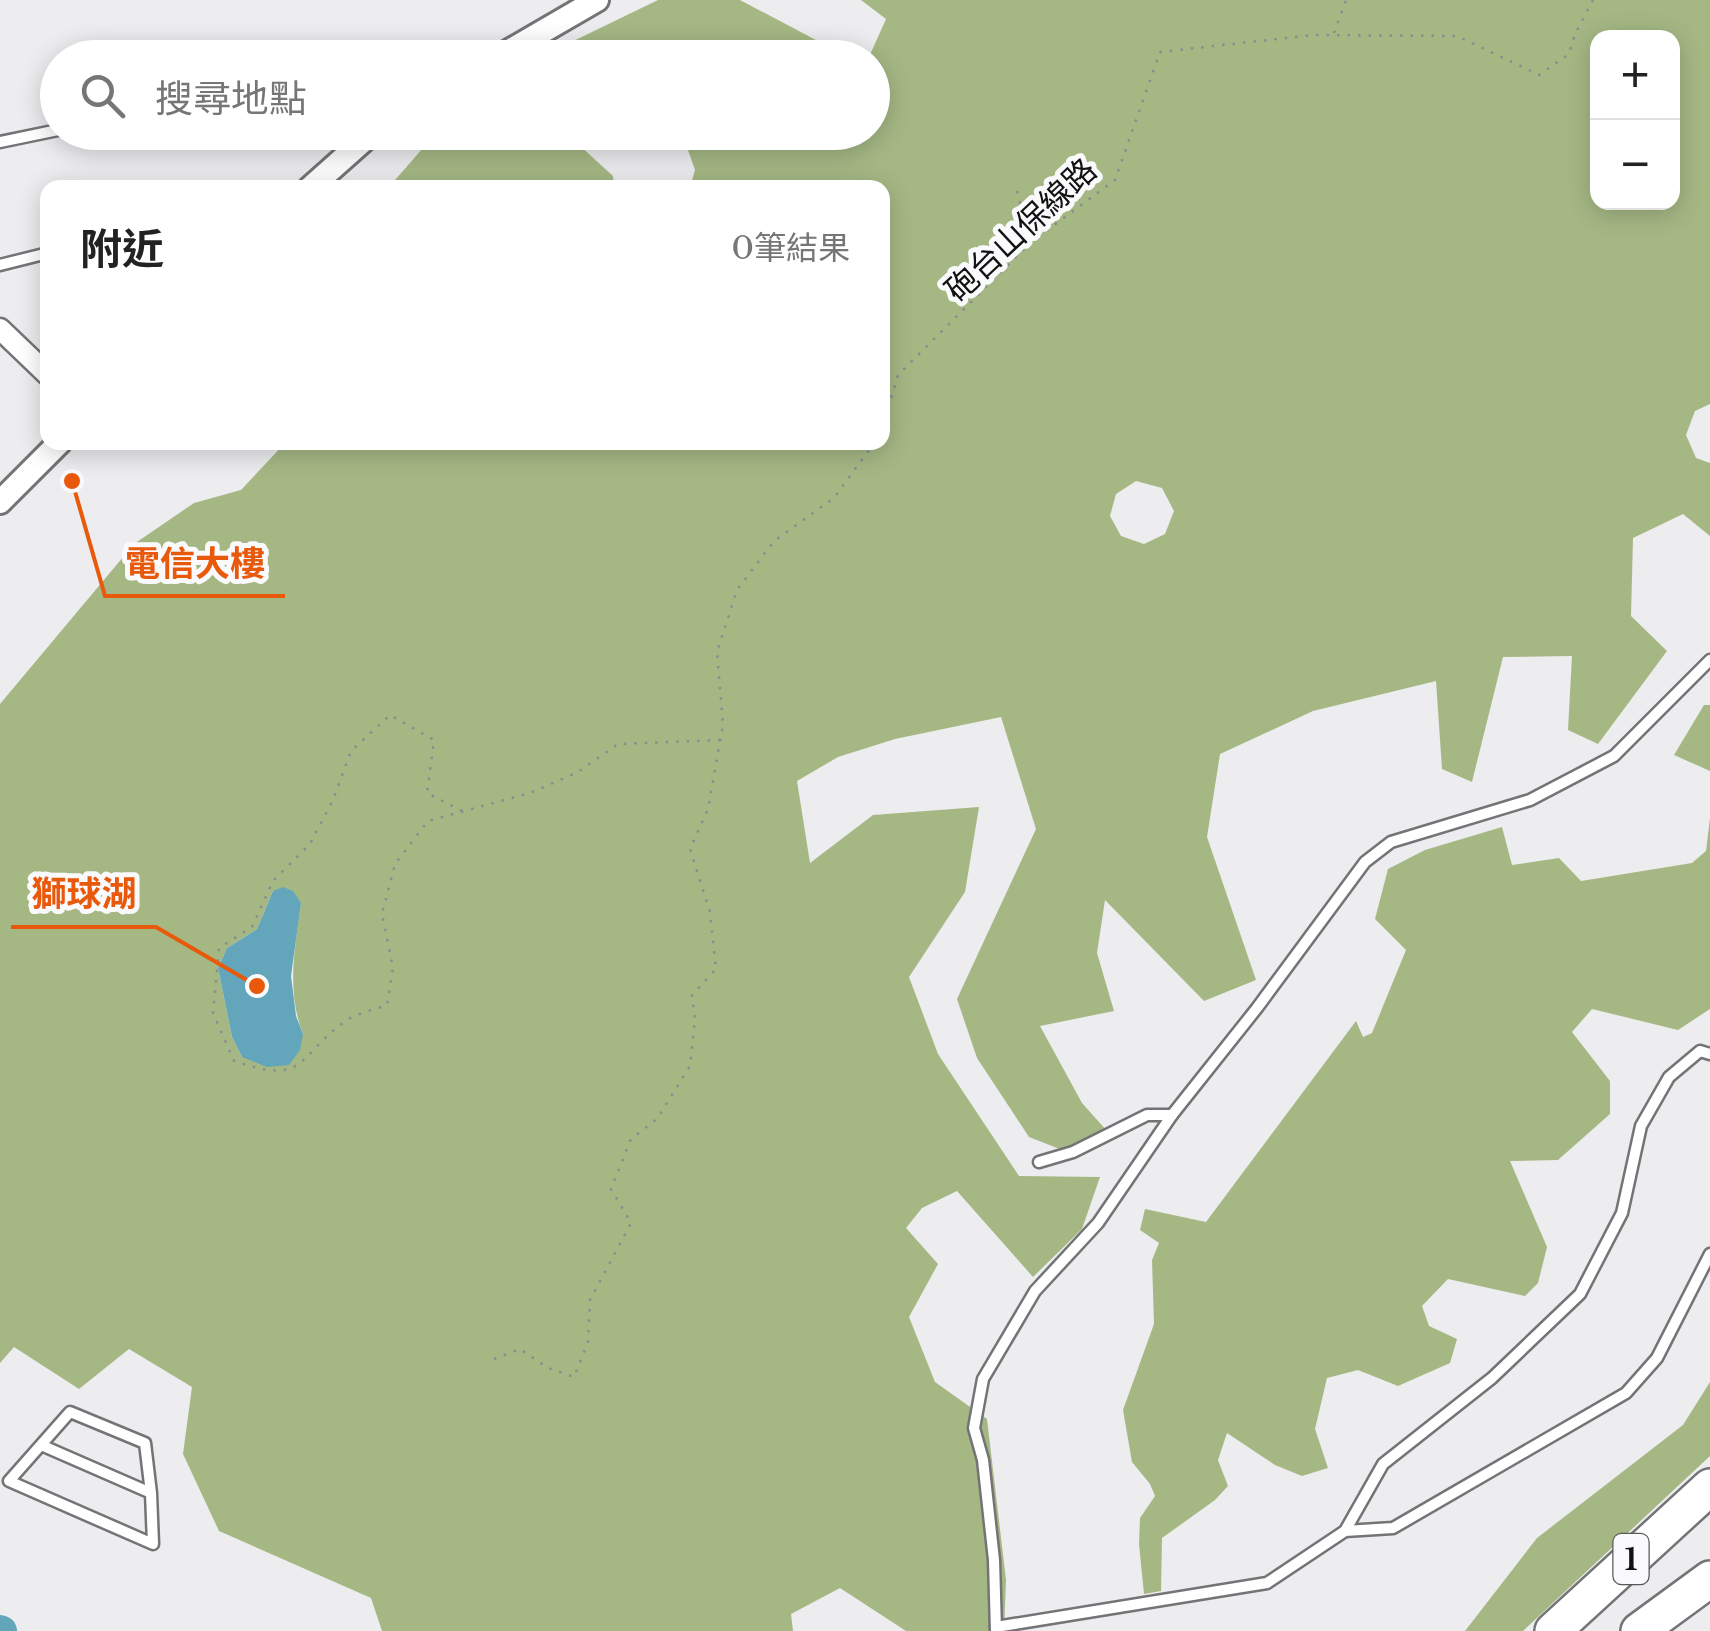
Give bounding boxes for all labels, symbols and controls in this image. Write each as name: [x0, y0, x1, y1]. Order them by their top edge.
map controls: [1590, 30, 1680, 210]
button: +: [1590, 30, 1680, 120]
search box: [40, 40, 890, 150]
icon: search: [75, 68, 130, 123]
text: 搜尋地點: [155, 75, 307, 122]
button: −: [1590, 120, 1680, 210]
street label: 砲台山保線路: [937, 150, 1105, 310]
text: 附近: [80, 223, 164, 275]
text: 0筆結果: [731, 228, 850, 268]
callout: 電信大樓: [105, 531, 285, 596]
text: 電信大樓: [125, 542, 265, 585]
callout: 獅球湖: [11, 862, 156, 927]
text: 獅球湖: [31, 872, 137, 915]
road number: 1: [1614, 1534, 1648, 1584]

